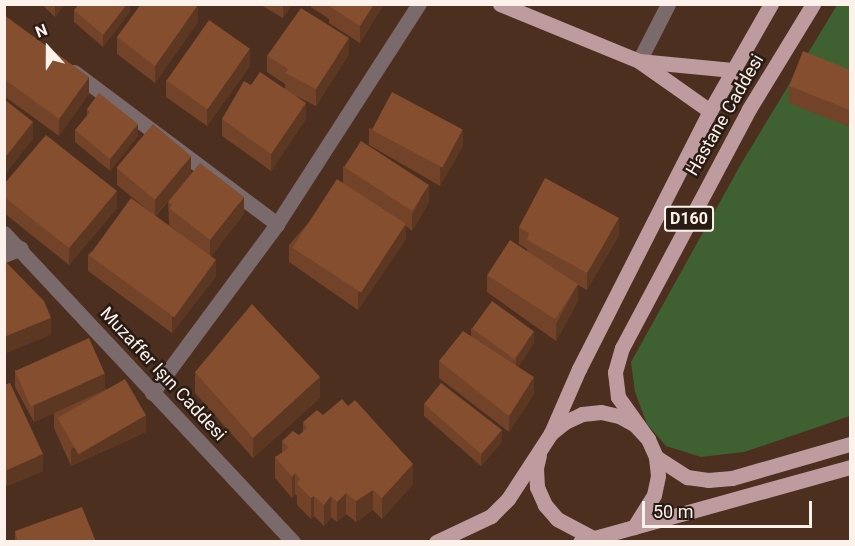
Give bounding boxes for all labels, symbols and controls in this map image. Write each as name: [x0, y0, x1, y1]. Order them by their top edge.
north arrow: [18, 18, 78, 78]
text: N: [33, 20, 50, 42]
street label: Hastane Caddesi: [682, 50, 768, 180]
road number: D160: [664, 206, 714, 232]
street label: Muzaffer Işın Caddesi: [95, 303, 231, 445]
scale bar: [645, 489, 814, 527]
text: 50 m: [653, 501, 693, 522]

